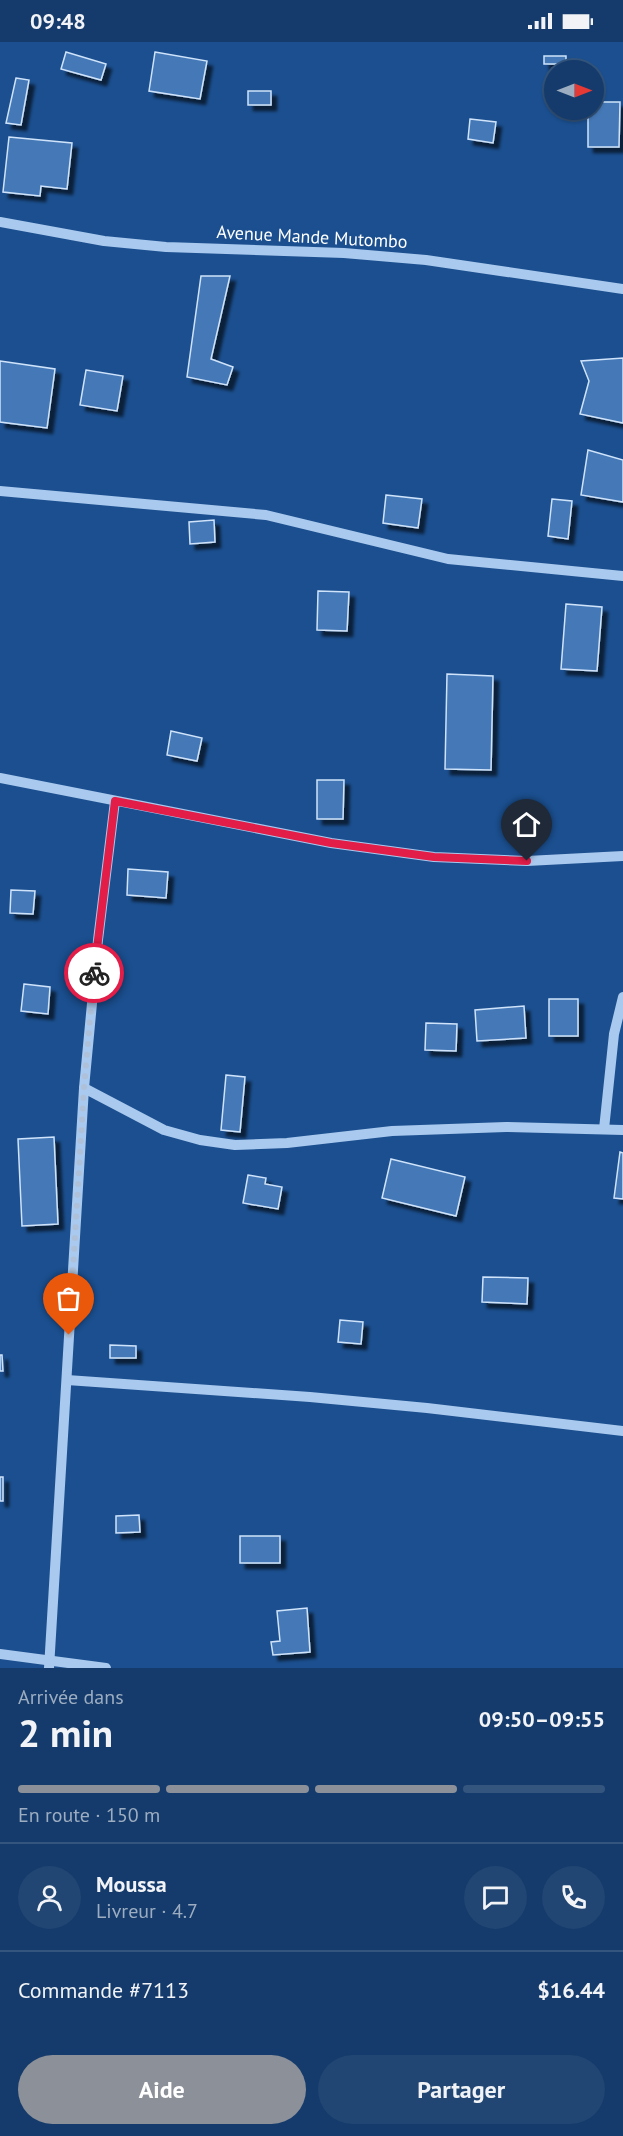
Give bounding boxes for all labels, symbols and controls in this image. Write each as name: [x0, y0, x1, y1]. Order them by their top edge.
text: 09:48: [30, 7, 86, 35]
north arrow: [544, 60, 604, 120]
map controls: [544, 60, 604, 120]
street label: Avenue Mande Mutombo: [216, 220, 408, 253]
pin: [501, 799, 552, 861]
icon: home: [510, 808, 543, 841]
courier: [64, 943, 124, 1003]
icon: bike: [78, 957, 111, 990]
pin: [43, 1273, 94, 1335]
icon: bag: [52, 1282, 85, 1315]
text: Arrivée dans: [18, 1684, 124, 1710]
text: 09:50–09:55: [479, 1705, 605, 1733]
text: 2 min: [18, 1707, 113, 1758]
text: En route · 150 m: [18, 1802, 160, 1828]
button: person: [18, 1866, 81, 1929]
button: chat: [464, 1866, 527, 1929]
button: phone: [542, 1866, 605, 1929]
text: Moussa: [96, 1870, 167, 1898]
text: Livreur · 4.7: [96, 1898, 198, 1924]
text: Commande #7113: [18, 1976, 189, 2004]
text: $16.44: [537, 1976, 605, 2004]
button: Aide: [18, 2055, 306, 2124]
button: Partager: [318, 2055, 605, 2124]

